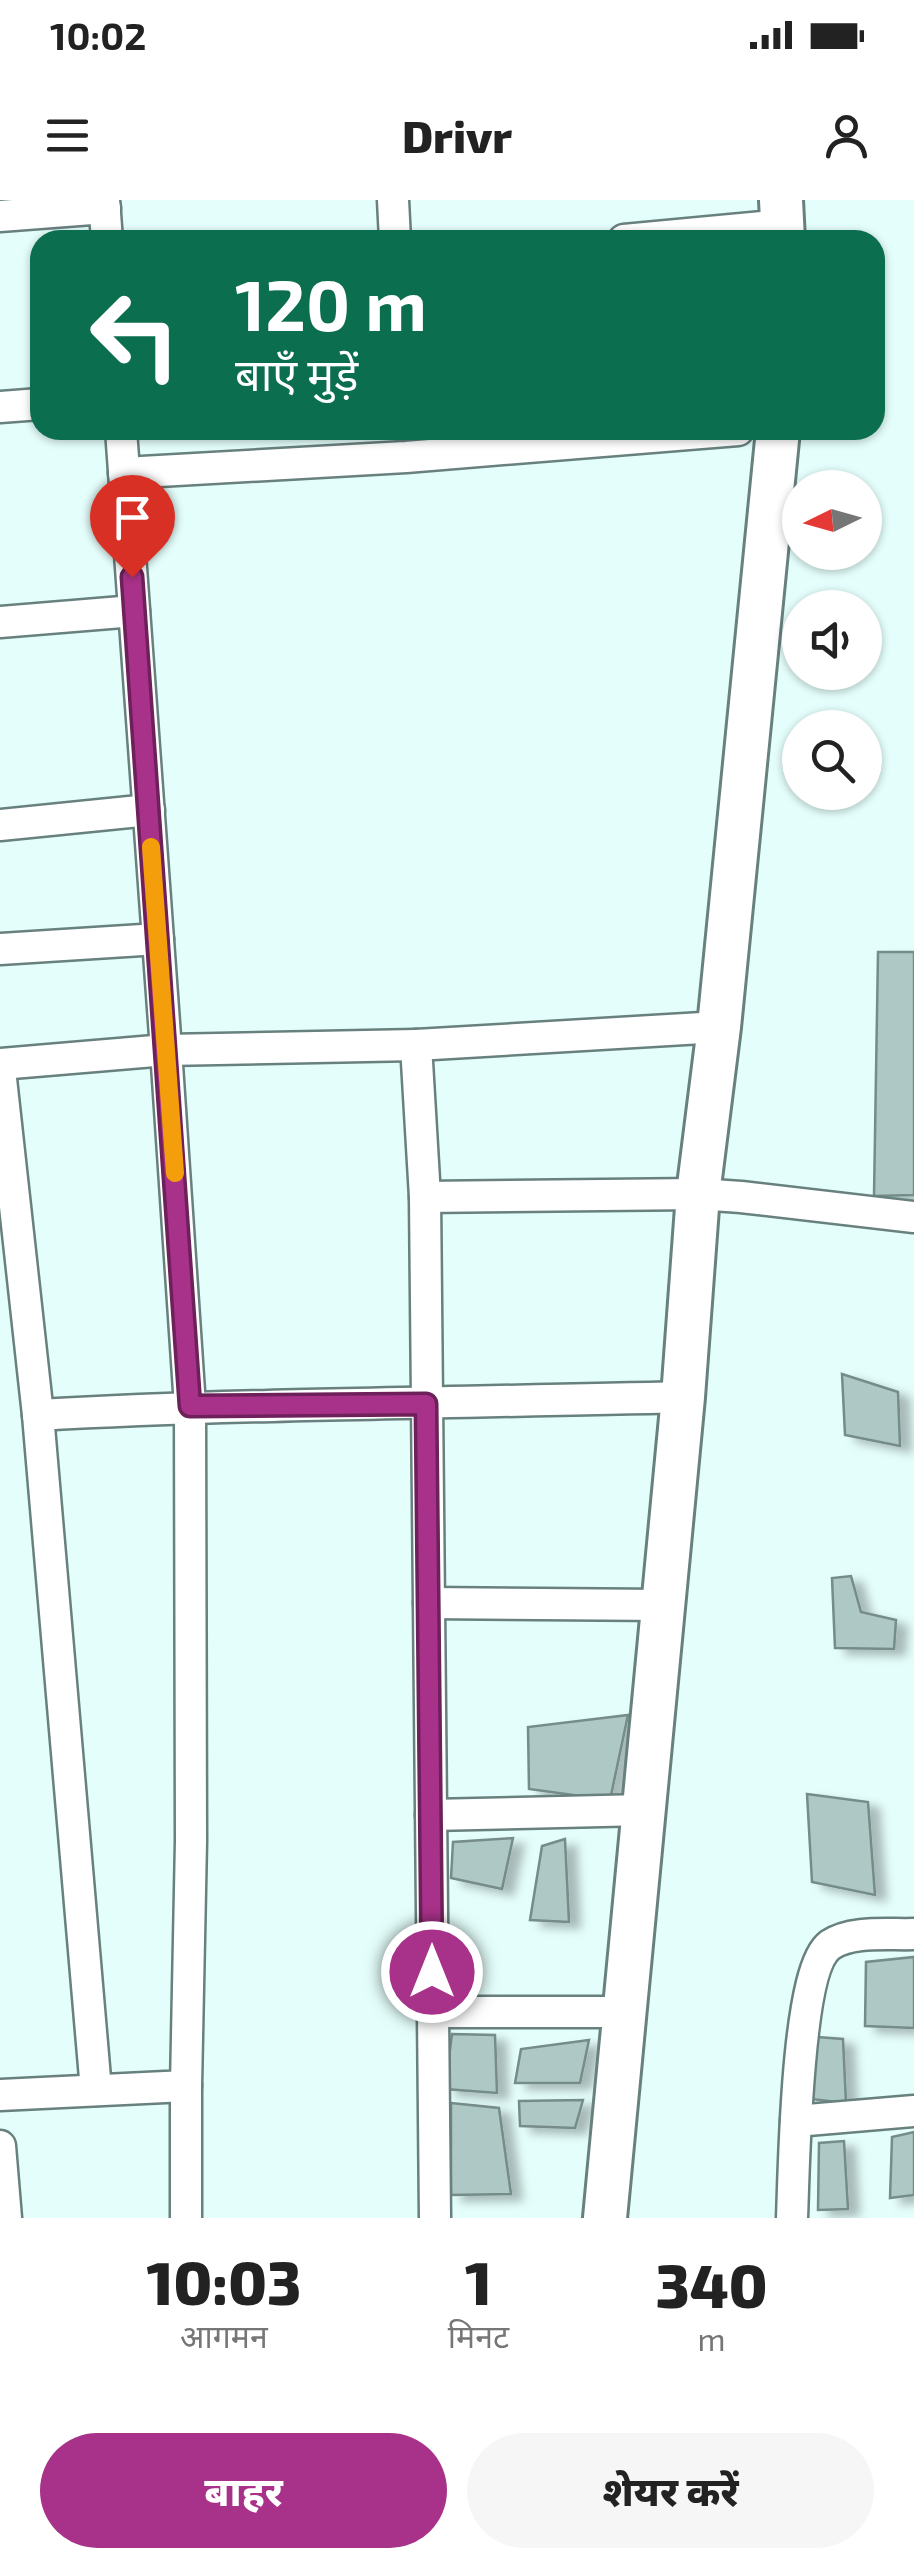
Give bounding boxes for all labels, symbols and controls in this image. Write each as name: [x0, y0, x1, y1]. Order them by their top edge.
text: 10:02: [50, 12, 146, 58]
icon: menu: [40, 108, 95, 163]
text: Drivr: [402, 108, 512, 162]
icon: person: [819, 108, 874, 163]
text: 120 m: [235, 261, 427, 345]
icon: left: [70, 270, 200, 400]
text: बाएँ मुड़ें: [235, 346, 358, 400]
north arrow: [782, 470, 882, 570]
map controls: [782, 470, 882, 810]
pin: [90, 475, 175, 578]
icon: arrive: [105, 490, 160, 545]
button: sound: [782, 590, 882, 690]
button: search: [782, 710, 882, 810]
position arrow: [380, 1920, 484, 2024]
text: 10:03: [146, 2245, 301, 2317]
text: 1: [465, 2245, 492, 2317]
text: 340: [655, 2248, 768, 2320]
text: आगमन: [180, 2316, 268, 2354]
text: मिनट: [448, 2316, 509, 2354]
text: m: [698, 2319, 726, 2357]
button: बाहर: [40, 2433, 447, 2548]
button: शेयर करें: [467, 2433, 874, 2548]

